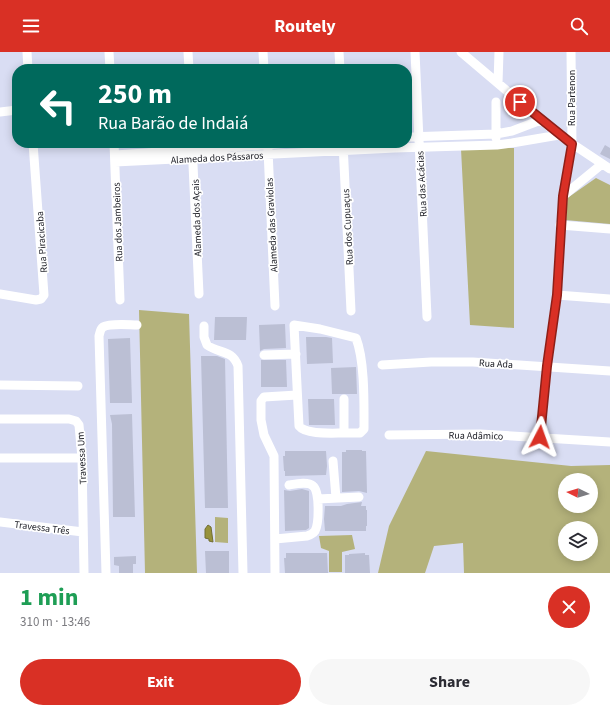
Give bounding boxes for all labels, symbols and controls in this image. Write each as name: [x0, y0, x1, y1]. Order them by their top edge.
text: Routely: [274, 14, 336, 39]
icon: menu: [20, 15, 42, 37]
icon: search: [568, 15, 590, 37]
street label: Rua Partenon: [565, 70, 579, 126]
text: 250 m: [98, 74, 172, 114]
icon: left: [32, 80, 84, 132]
pin: [503, 85, 537, 119]
icon: arrive: [509, 91, 531, 113]
text: Rua Barão de Indaiá: [98, 111, 248, 136]
street label: Alameda dos Pássaros: [170, 149, 264, 167]
street label: Rua das Acácias: [413, 151, 431, 217]
street label: Alameda das Graviolas: [263, 177, 281, 272]
street label: Alameda dos Açais: [189, 179, 205, 257]
street label: Rua dos Jambeiros: [110, 182, 126, 262]
street label: Rua dos Cupuaçus: [339, 188, 357, 266]
street label: Rua Piracicaba: [33, 211, 51, 273]
street label: Rua Ada: [479, 356, 513, 372]
position arrow: [519, 416, 561, 458]
street label: Rua Adâmico: [449, 429, 503, 443]
street label: Travessa Um: [74, 431, 90, 485]
north arrow: [558, 473, 598, 513]
map controls: [558, 473, 598, 561]
street label: Travessa Três: [13, 518, 70, 538]
button: layers: [558, 521, 598, 561]
text: 1 min: [20, 580, 78, 615]
button: close: [548, 586, 590, 628]
text: 310 m · 13:46: [20, 613, 90, 631]
button: Exit: [20, 659, 301, 705]
button: Share: [309, 659, 590, 705]

